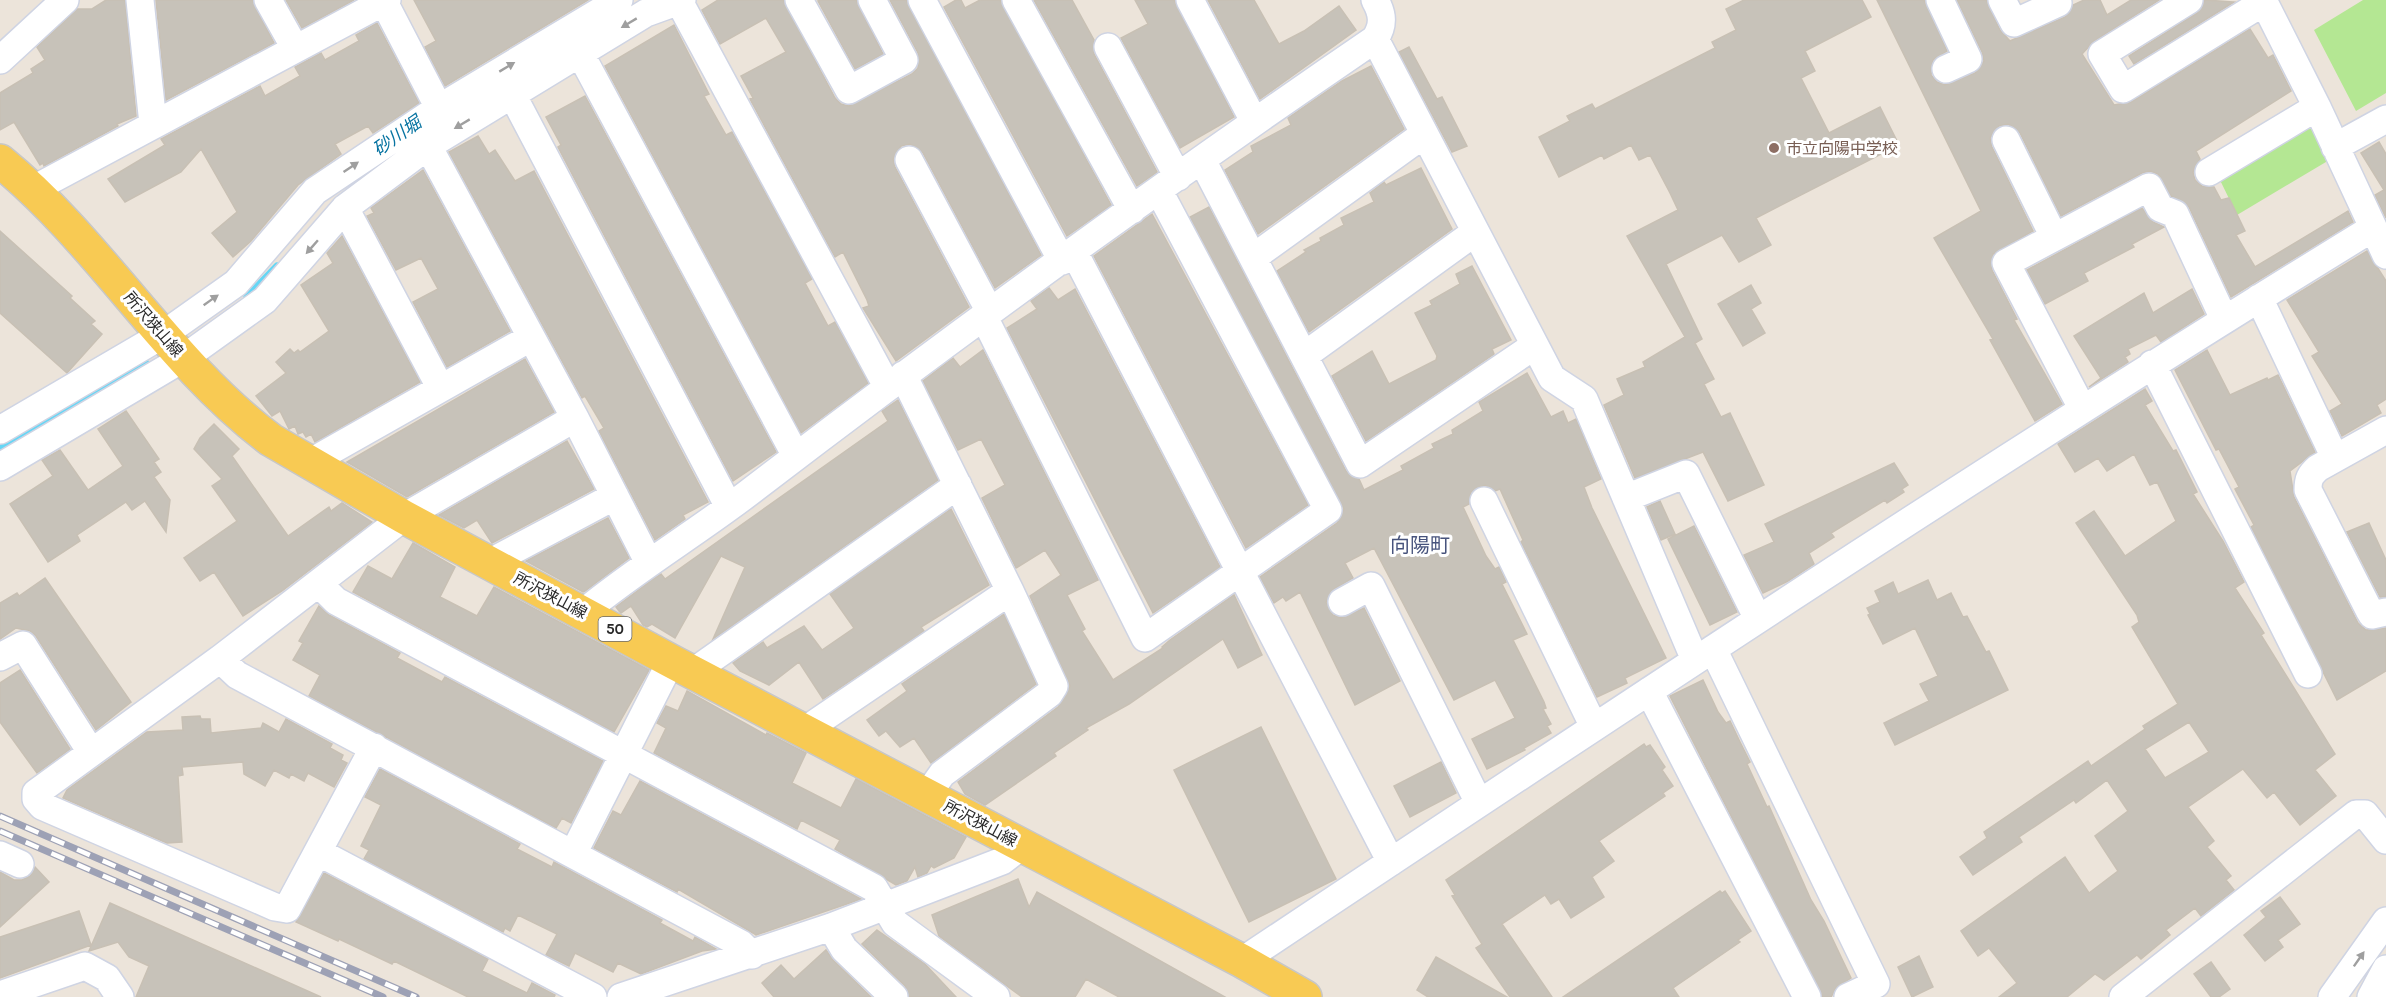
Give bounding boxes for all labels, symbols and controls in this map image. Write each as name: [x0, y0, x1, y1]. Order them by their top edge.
one-way arrow: [621, 18, 637, 29]
one-way arrow: [499, 62, 516, 72]
water label: 砂川堀: [369, 110, 428, 160]
one-way arrow: [454, 119, 470, 130]
place label: 市立向陽中学校: [1786, 139, 1898, 158]
marker: 市立向陽中学校: [1767, 141, 1781, 155]
one-way arrow: [343, 161, 360, 172]
one-way arrow: [305, 239, 318, 255]
street label: 所沢狭山線: [120, 288, 187, 361]
one-way arrow: [203, 294, 219, 306]
district label: 向陽町: [1390, 534, 1450, 557]
street label: 所沢狭山線: [511, 568, 591, 623]
road number: 50: [598, 617, 632, 641]
street label: 所沢狭山線: [941, 796, 1021, 851]
one-way arrow: [2353, 951, 2365, 967]

